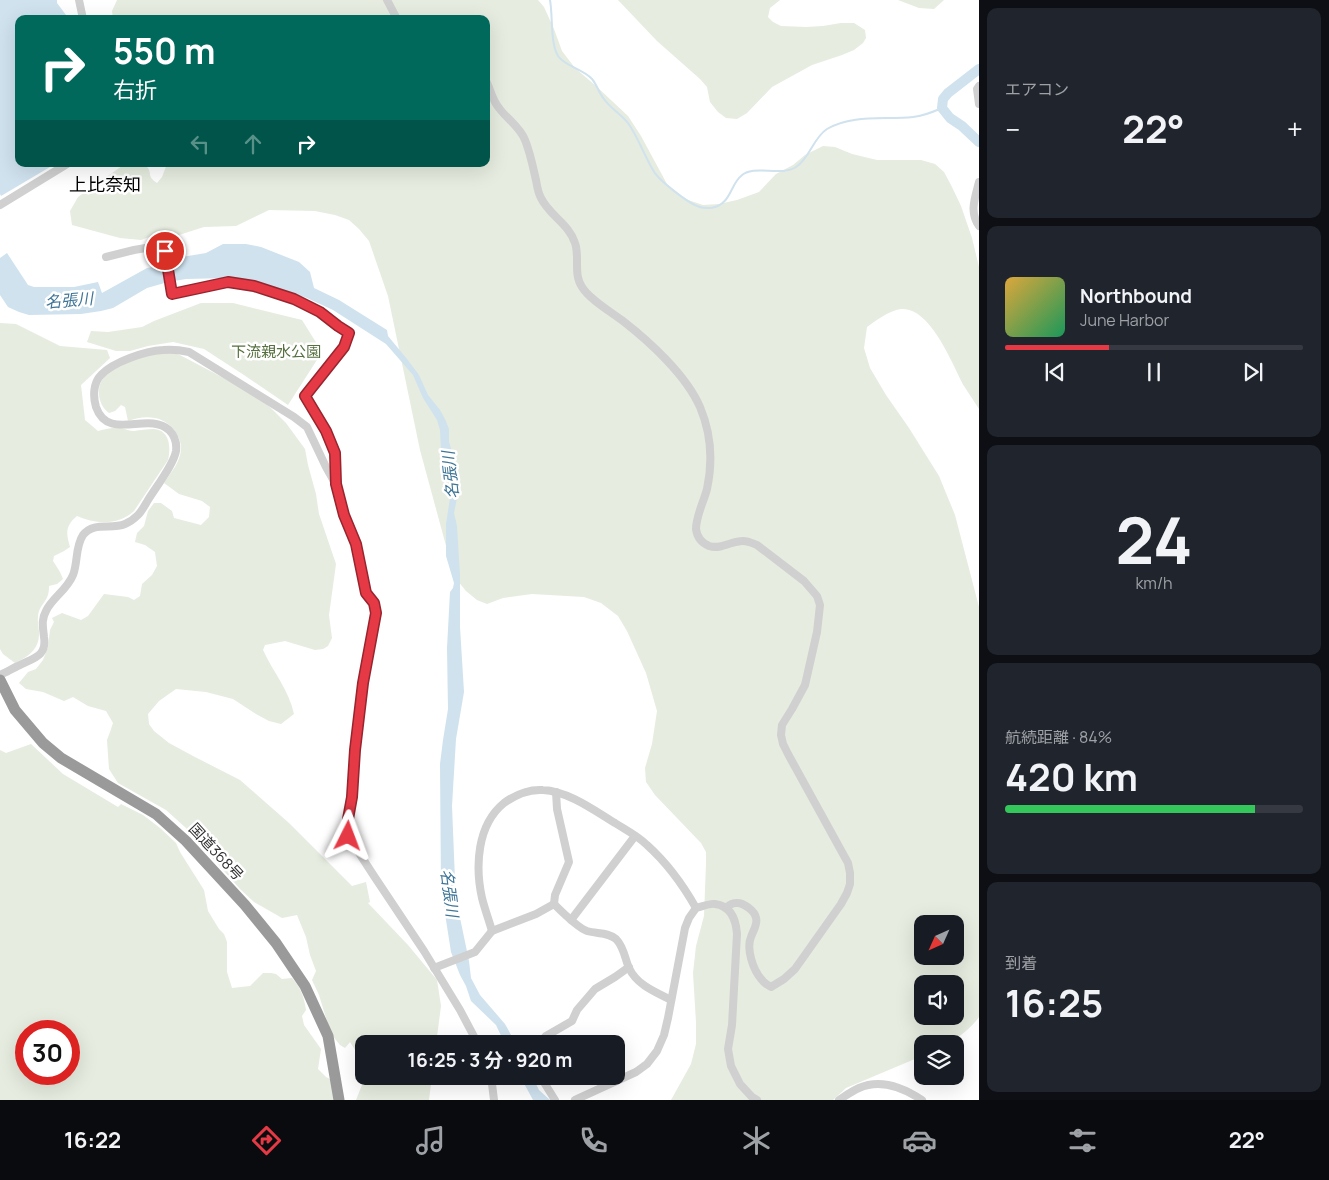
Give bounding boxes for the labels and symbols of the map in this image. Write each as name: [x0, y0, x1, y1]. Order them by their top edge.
district label: 上比奈知: [69, 172, 141, 196]
pin: [144, 230, 186, 272]
water label: 名張川: [44, 287, 96, 313]
park label: 下流親水公園: [231, 341, 321, 362]
water label: 名張川: [436, 448, 463, 500]
position arrow: [321, 809, 373, 861]
street label: 国道368号: [184, 818, 248, 885]
water label: 名張川: [436, 868, 464, 920]
north arrow: [914, 915, 964, 965]
speed limit sign: 30: [15, 1020, 80, 1085]

